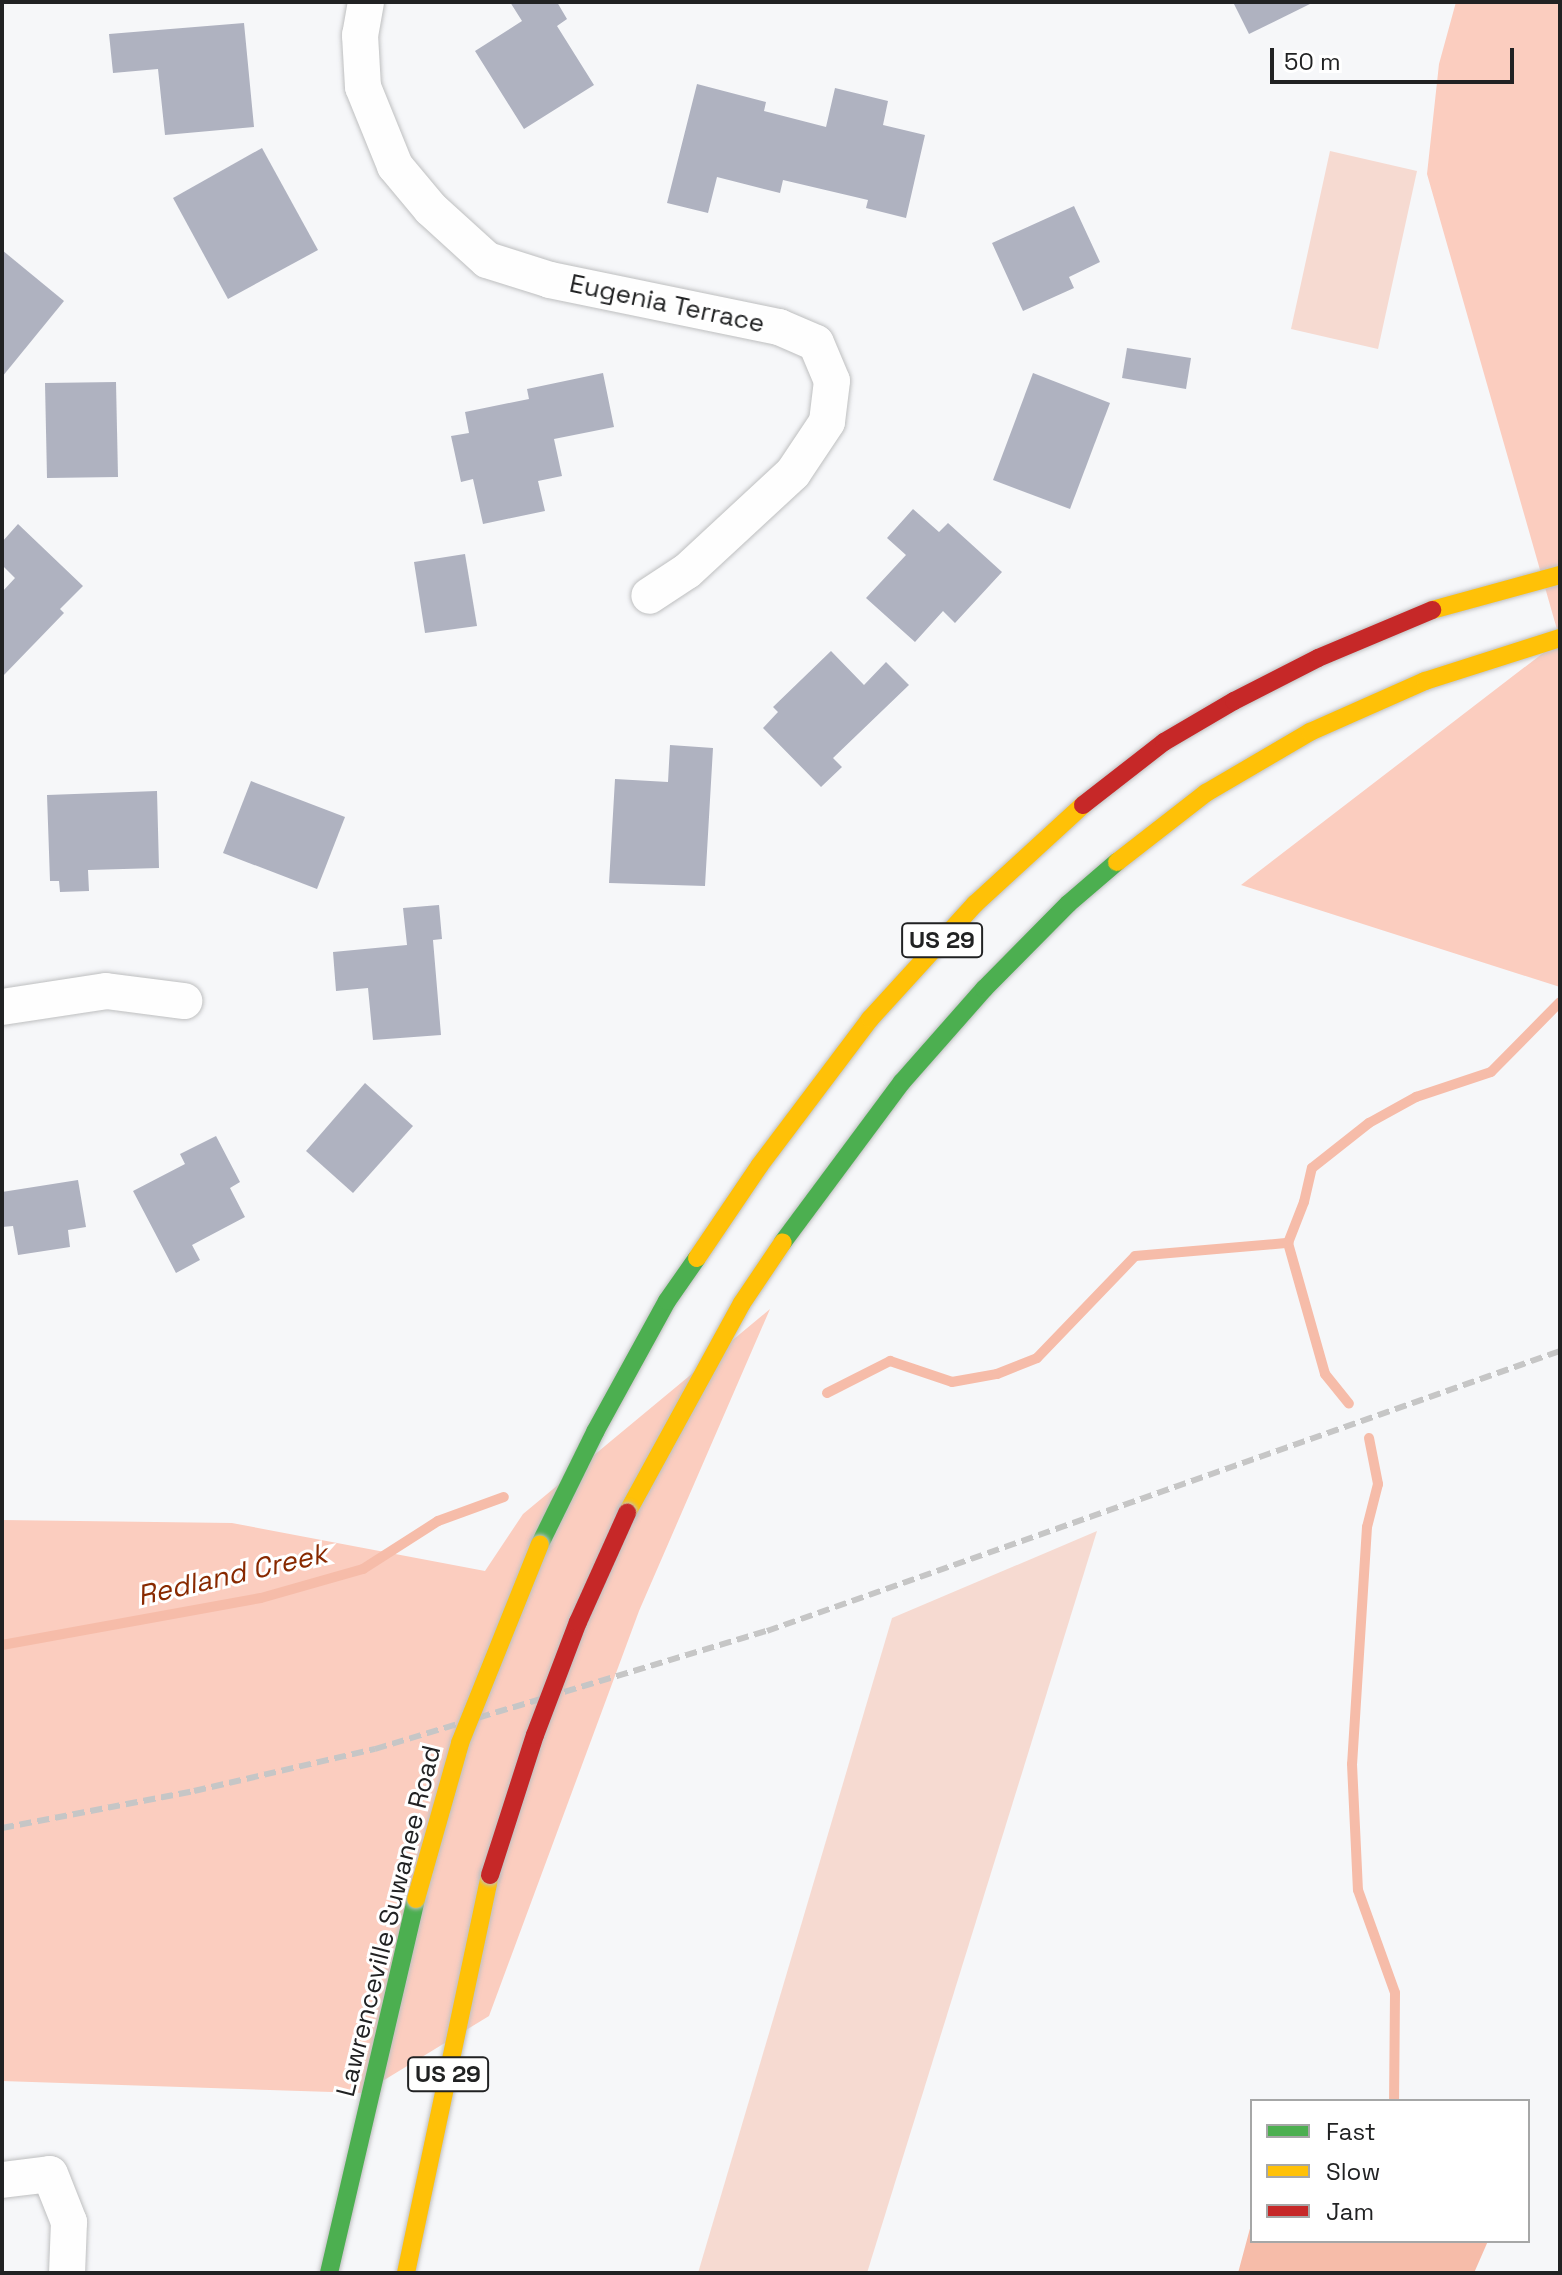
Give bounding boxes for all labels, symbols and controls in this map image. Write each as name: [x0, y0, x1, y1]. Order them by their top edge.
scale bar: [1274, 32, 1518, 82]
text: 50 m: [1284, 46, 1341, 77]
street label: Eugenia Terrace: [566, 268, 768, 340]
road number: US 29: [900, 920, 984, 960]
water label: Redland Creek: [134, 1536, 330, 1612]
street label: Lawrenceville Suwanee Road: [330, 1742, 448, 2100]
road number: US 29: [406, 2054, 490, 2094]
legend: [1250, 2099, 1530, 2243]
text: Fast: [1326, 2116, 1376, 2147]
text: Slow: [1326, 2156, 1380, 2187]
text: Jam: [1326, 2196, 1374, 2227]

